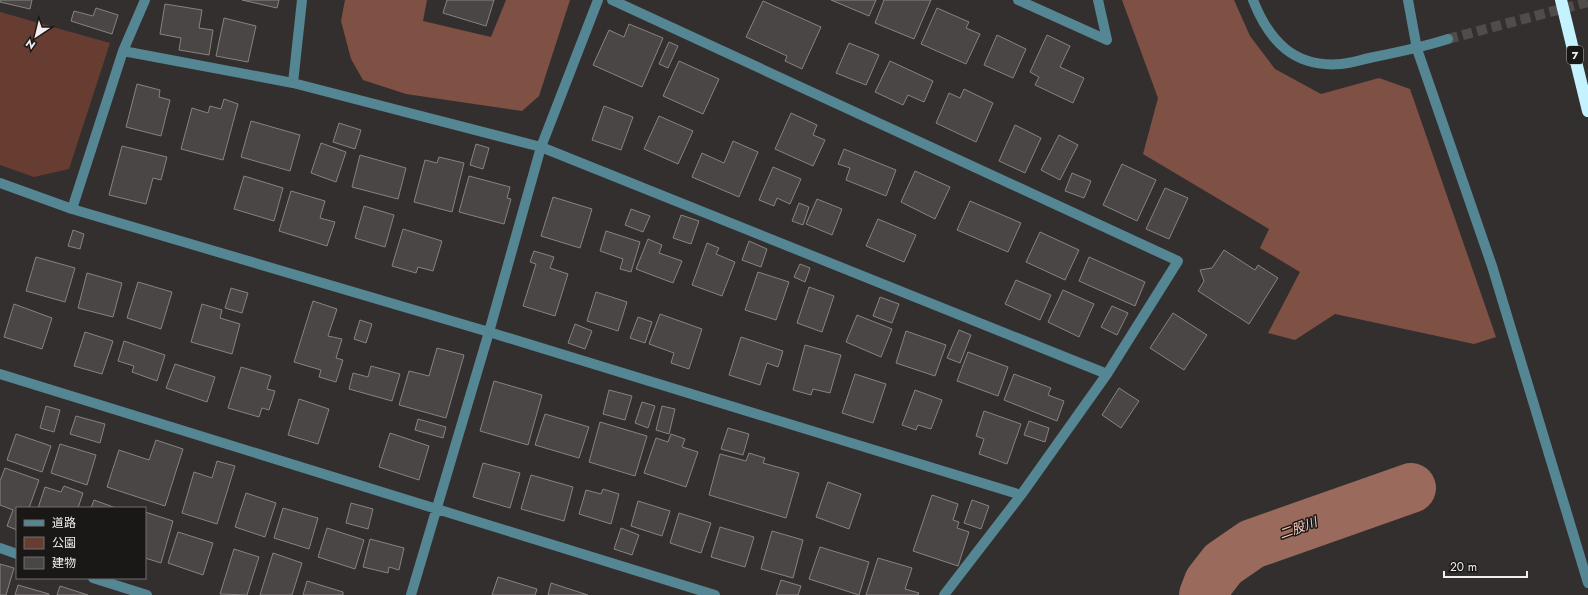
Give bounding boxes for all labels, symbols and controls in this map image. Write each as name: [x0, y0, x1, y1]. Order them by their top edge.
north arrow: [16, 16, 56, 56]
text: N: [22, 35, 38, 53]
road number: 7: [1567, 46, 1583, 64]
legend: [16, 507, 146, 579]
water label: 二股川: [1276, 512, 1321, 544]
text: 道路: [52, 514, 76, 532]
text: 公園: [52, 534, 76, 552]
scale bar: [1444, 553, 1527, 579]
text: 建物: [52, 554, 76, 572]
text: 20 m: [1450, 558, 1477, 576]

